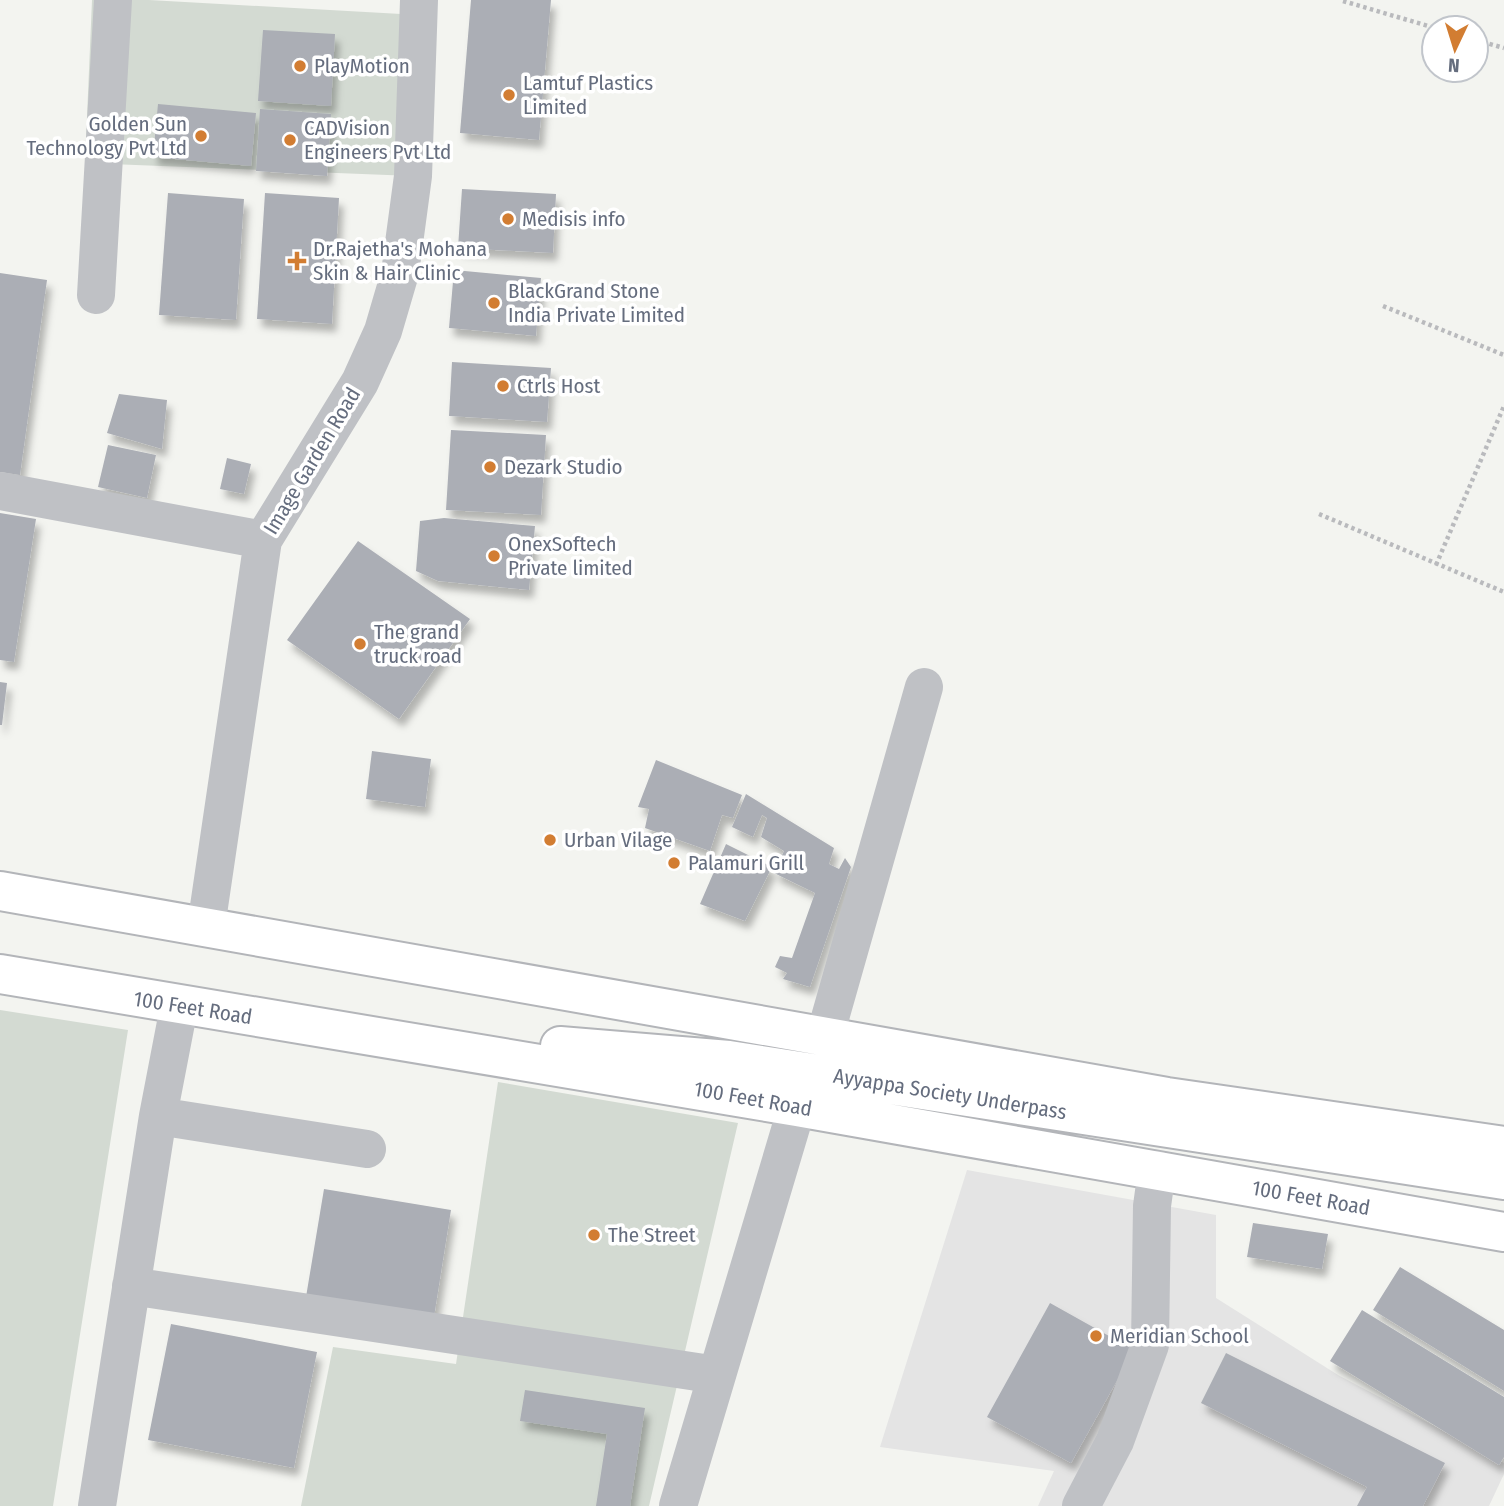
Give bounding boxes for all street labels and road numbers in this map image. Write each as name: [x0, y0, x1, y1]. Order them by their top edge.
street label: Image Garden Road: [258, 383, 366, 539]
street label: 100 Feet Road: [132, 986, 254, 1030]
street label: Ayyappa Society Underpass: [832, 1063, 1068, 1125]
street label: 100 Feet Road: [692, 1076, 814, 1122]
street label: 100 Feet Road: [1250, 1175, 1372, 1221]

